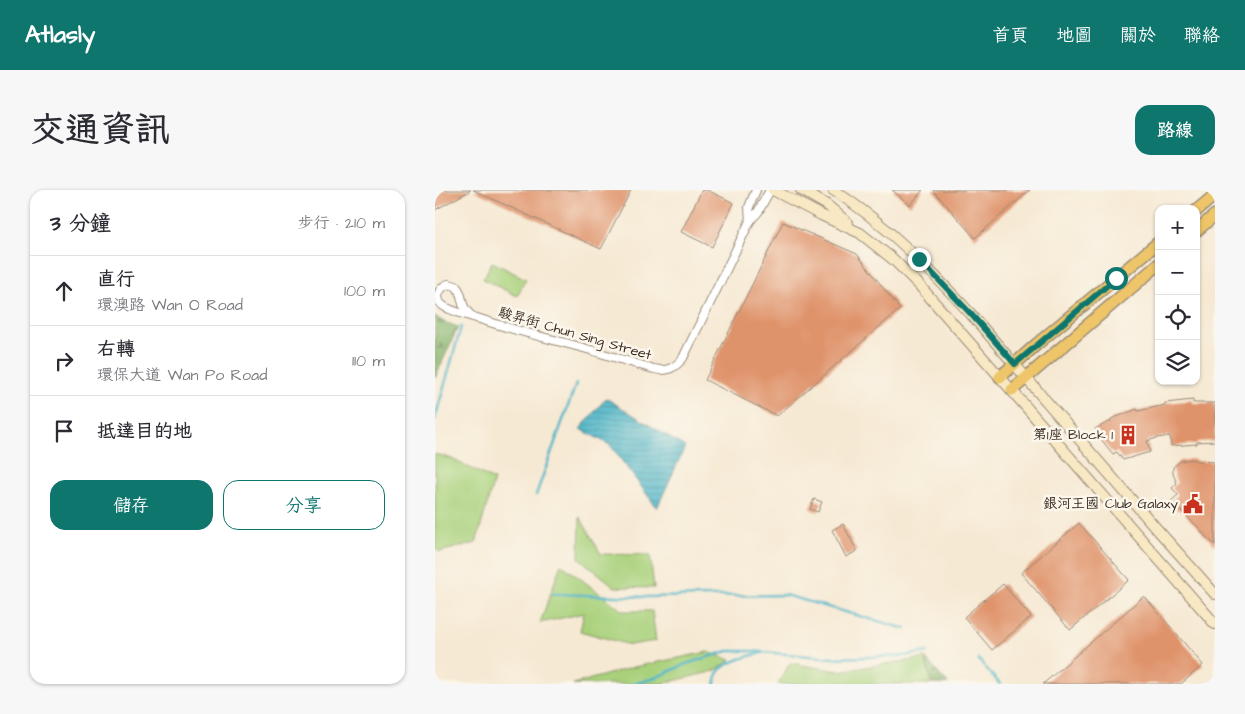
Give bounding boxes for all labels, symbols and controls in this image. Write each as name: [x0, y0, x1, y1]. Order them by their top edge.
text: Atlasly: [25, 18, 95, 52]
text: 首頁: [992, 23, 1028, 48]
text: 地圖: [1056, 23, 1092, 48]
text: 關於: [1120, 23, 1156, 48]
text: 聯絡: [1184, 23, 1220, 48]
button: 路線: [1135, 105, 1215, 155]
text: 交通資訊: [30, 106, 170, 155]
map controls: [1155, 205, 1200, 385]
button: +: [1155, 205, 1200, 250]
text: 3 分鐘: [50, 209, 111, 238]
text: 步行 · 210 m: [298, 212, 385, 234]
route end: [908, 248, 931, 271]
button: −: [1155, 250, 1200, 295]
text: 直行: [97, 266, 135, 293]
route start: [1105, 267, 1128, 290]
icon: ahead: [50, 277, 78, 305]
text: 100 m: [344, 280, 385, 302]
text: 環澳路 Wan O Road: [97, 294, 243, 316]
button: locate: [1155, 295, 1200, 340]
street label: 駿昇街 Chun Sing Street: [496, 303, 654, 366]
text: 右轉: [97, 336, 135, 363]
button: layers: [1155, 340, 1200, 385]
icon: right: [50, 347, 78, 375]
text: 110 m: [352, 350, 385, 372]
text: 環保大道 Wan Po Road: [97, 364, 267, 386]
icon: arrive: [50, 417, 78, 445]
text: 抵達目的地: [97, 418, 192, 445]
building icon: 第1座 Block 1: [1117, 424, 1139, 446]
place label: 第1座 Block 1: [1033, 425, 1113, 445]
button: 儲存: [50, 480, 213, 530]
button: 分享: [223, 480, 385, 530]
public building icon: 銀河王國 Club Galaxy: [1182, 493, 1204, 515]
place label: 銀河王國 Club Galaxy: [1043, 494, 1178, 514]

